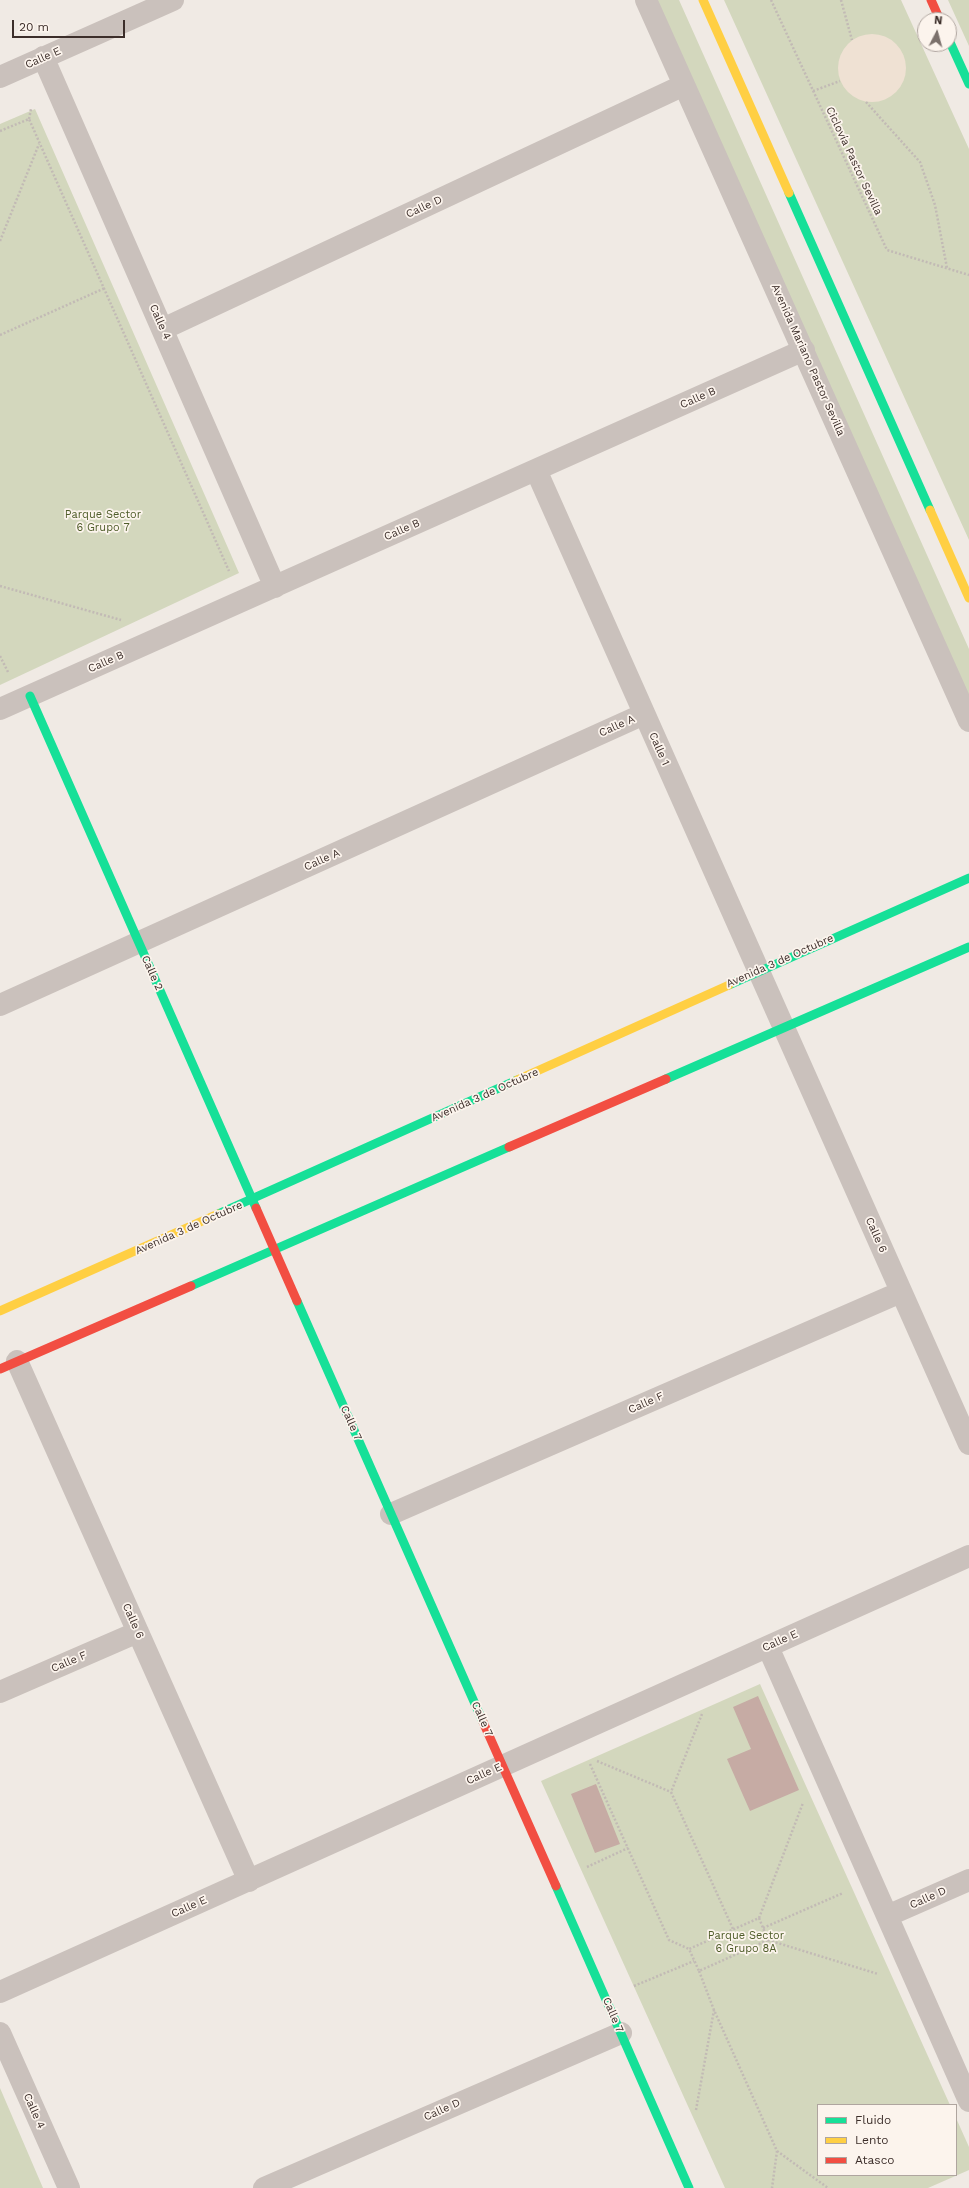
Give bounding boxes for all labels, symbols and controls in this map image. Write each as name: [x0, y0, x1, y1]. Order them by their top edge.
scale bar: [14, 12, 127, 38]
north arrow: [917, 12, 957, 52]
text: N: [933, 14, 943, 27]
text: 20 m: [19, 20, 49, 34]
street label: Calle E: [23, 44, 63, 72]
street label: Ciclovía Pastor Sevilla: [823, 105, 885, 217]
street label: Calle D: [404, 193, 444, 221]
street label: Avenida Mariano Pastor Sevilla: [768, 282, 848, 438]
street label: Calle 4: [146, 302, 174, 342]
street label: Calle B: [678, 384, 718, 412]
park label: Parque Sector 6 Grupo 7: [65, 508, 141, 534]
street label: Calle B: [382, 516, 422, 544]
street label: Calle B: [86, 648, 126, 676]
street label: Calle A: [597, 712, 637, 740]
street label: Calle 1: [646, 730, 672, 768]
street label: Calle A: [302, 846, 342, 874]
street label: Avenida 3 de Octubre: [724, 931, 836, 991]
street label: Calle 2: [138, 953, 166, 993]
street label: Avenida 3 de Octubre: [429, 1065, 541, 1125]
street label: Avenida 3 de Octubre: [133, 1198, 245, 1258]
street label: Calle 6: [862, 1215, 890, 1255]
street label: Calle F: [626, 1389, 666, 1417]
street label: Calle 7: [337, 1404, 365, 1442]
street label: Calle 6: [119, 1601, 147, 1641]
street label: Calle E: [760, 1627, 800, 1655]
street label: Calle F: [49, 1649, 89, 1675]
street label: Calle 7: [468, 1700, 496, 1738]
street label: Calle E: [464, 1760, 504, 1788]
street label: Calle D: [908, 1884, 948, 1912]
street label: Calle E: [169, 1893, 209, 1921]
park label: Parque Sector 6 Grupo 8A: [708, 1929, 784, 1955]
street label: Calle 7: [600, 1995, 626, 2035]
street label: Calle 4: [20, 2091, 48, 2131]
street label: Calle D: [422, 2096, 462, 2124]
legend: [817, 2104, 957, 2176]
text: Fluido: [855, 2113, 891, 2127]
text: Lento: [855, 2133, 889, 2147]
text: Atasco: [855, 2153, 895, 2167]

